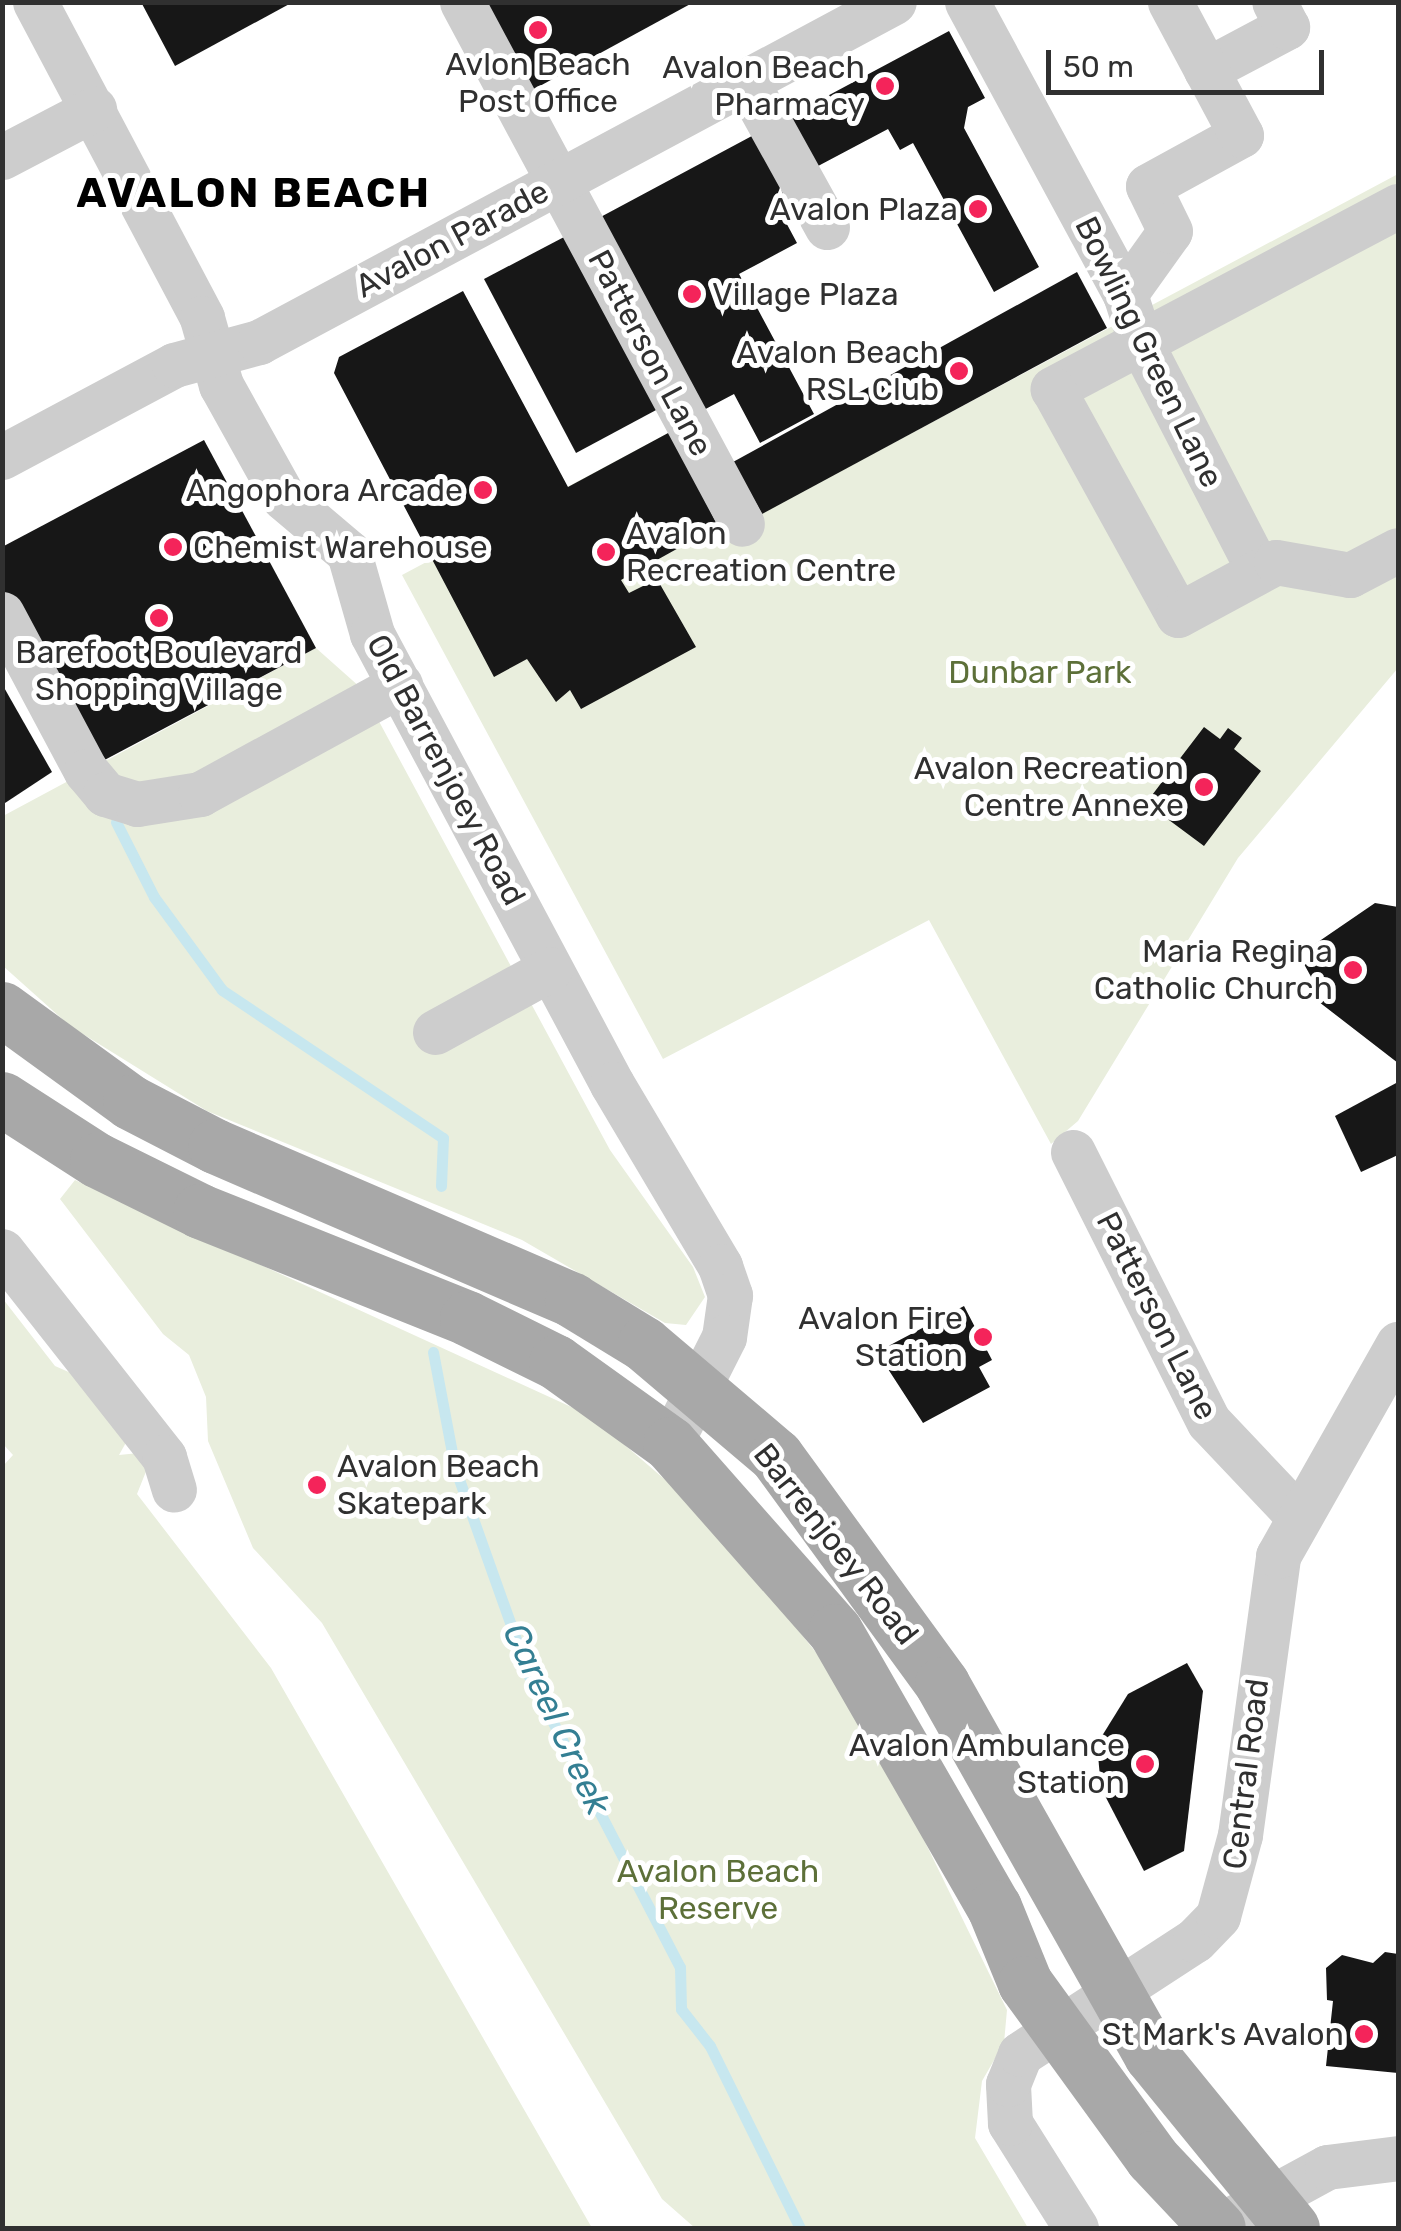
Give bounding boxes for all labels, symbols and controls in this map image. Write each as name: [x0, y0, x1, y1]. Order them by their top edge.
marker: Avlon Beach Post Office: [527, 19, 549, 41]
scale bar: [1051, 30, 1328, 92]
place label: Avlon Beach Post Office: [445, 46, 631, 121]
place label: Avalon Beach Pharmacy: [662, 49, 865, 124]
text: 50 m: [1063, 49, 1134, 85]
marker: Avalon Beach Pharmacy: [874, 75, 896, 97]
district label: AVALON BEACH: [77, 168, 431, 218]
street label: Avalon Parade: [349, 172, 555, 306]
place label: Avalon Plaza: [769, 190, 958, 228]
marker: Avalon Plaza: [967, 198, 989, 220]
street label: Bowling Green Lane: [1067, 210, 1231, 494]
street label: Patterson Lane: [580, 243, 720, 463]
place label: Village Plaza: [712, 275, 899, 313]
marker: Village Plaza: [681, 283, 703, 305]
place label: Avalon Beach RSL Club: [736, 334, 939, 409]
marker: Avalon Beach RSL Club: [948, 360, 970, 382]
place label: Angophora Arcade: [185, 471, 463, 509]
marker: Angophora Arcade: [472, 479, 494, 501]
place label: Avalon Recreation Centre: [626, 515, 896, 590]
place label: Chemist Warehouse: [193, 528, 488, 566]
marker: Chemist Warehouse: [162, 536, 184, 558]
marker: Avalon Recreation Centre: [595, 541, 617, 563]
marker: Barefoot Boulevard Shopping Village: [148, 607, 170, 629]
street label: Old Barrenjoey Road: [358, 628, 534, 912]
place label: Barefoot Boulevard Shopping Village: [15, 634, 303, 709]
park label: Dunbar Park: [948, 653, 1132, 691]
place label: Avalon Recreation Centre Annexe: [914, 750, 1184, 825]
marker: Avalon Recreation Centre Annexe: [1193, 776, 1215, 798]
place label: Maria Regina Catholic Church: [1094, 933, 1333, 1008]
marker: Maria Regina Catholic Church: [1342, 959, 1364, 981]
street label: Patterson Lane: [1088, 1206, 1226, 1426]
place label: Avalon Fire Station: [798, 1300, 963, 1375]
marker: Avalon Fire Station: [972, 1326, 994, 1348]
street label: Barrenjoey Road: [745, 1435, 927, 1653]
place label: Avalon Beach Skatepark: [337, 1448, 540, 1523]
marker: Avalon Beach Skatepark: [306, 1474, 328, 1496]
water label: Careel Creek: [494, 1616, 620, 1822]
street label: Central Road: [1215, 1676, 1277, 1872]
place label: Avalon Ambulance Station: [848, 1727, 1125, 1802]
marker: Avalon Ambulance Station: [1134, 1753, 1156, 1775]
park label: Avalon Beach Reserve: [617, 1853, 819, 1928]
place label: St Mark's Avalon: [1101, 2015, 1344, 2053]
marker: St Mark's Avalon: [1353, 2023, 1375, 2045]

